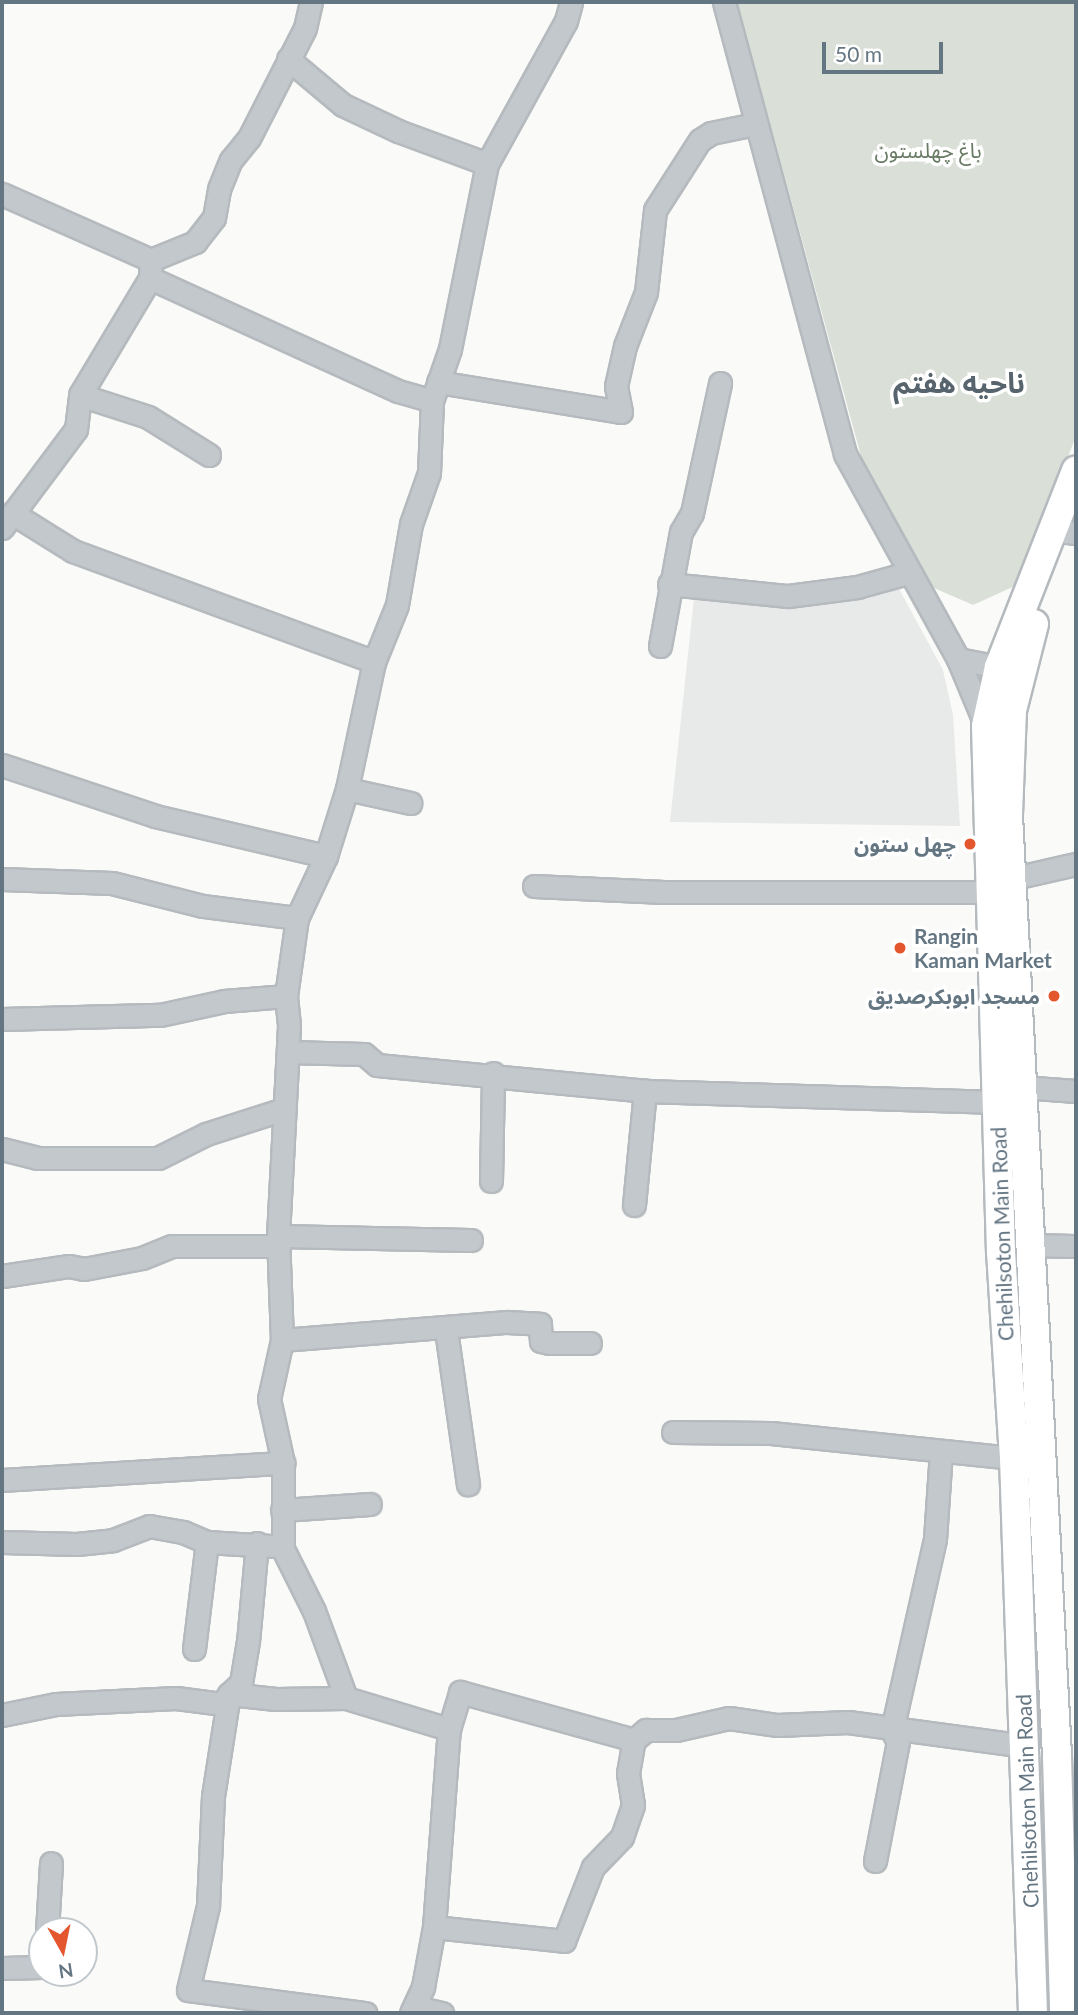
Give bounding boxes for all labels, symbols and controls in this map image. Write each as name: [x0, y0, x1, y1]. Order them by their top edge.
scale bar: [826, 28, 947, 72]
text: 50 m: [835, 41, 882, 66]
park label: باغ چهلستون: [874, 137, 982, 163]
district label: ناحیه هفتم: [893, 365, 1025, 399]
place label: چهل ستون: [854, 831, 956, 857]
marker: چهل ستون: [962, 836, 978, 852]
place label: Rangin Kaman Market: [914, 923, 1052, 973]
marker: Rangin Kaman Market: [892, 940, 908, 956]
place label: مسجد ابوبکرصدیق: [868, 983, 1040, 1009]
marker: مسجد ابوبکرصدیق: [1046, 988, 1062, 1004]
street label: Chehilsoton Main Road: [986, 1127, 1018, 1341]
street label: Chehilsoton Main Road: [1011, 1694, 1043, 1908]
north arrow: [28, 1917, 98, 1987]
text: N: [57, 1959, 75, 1984]

